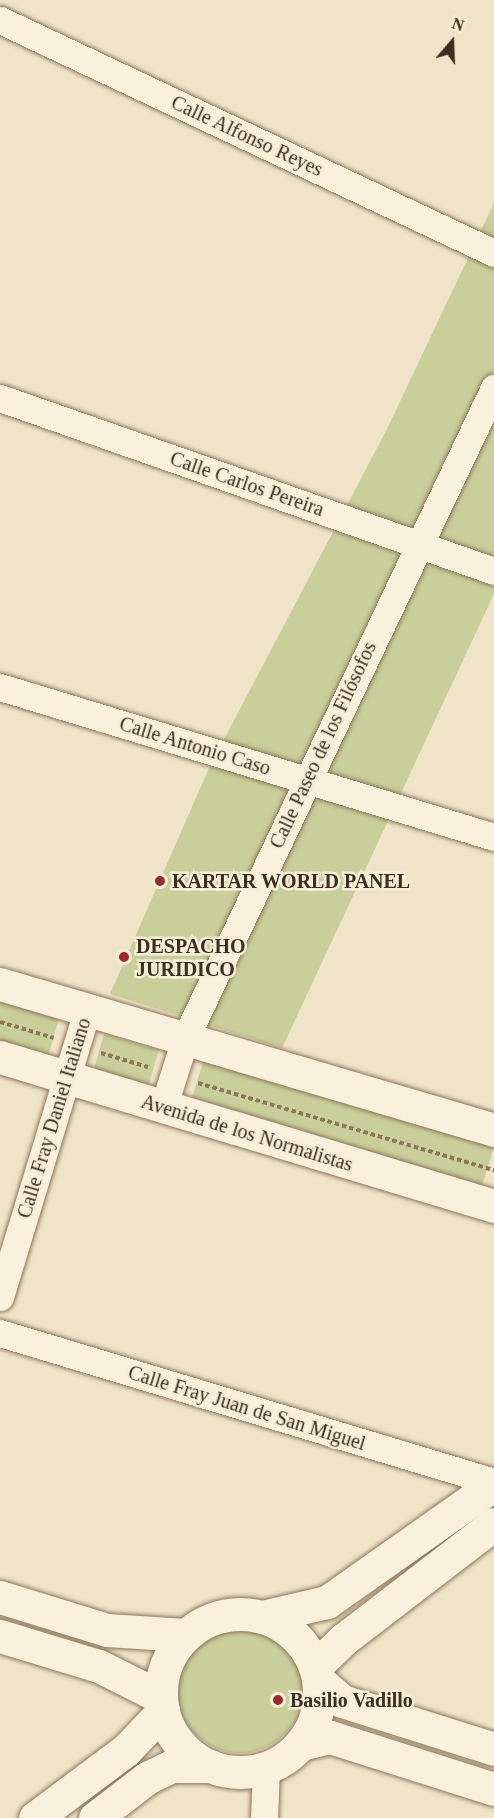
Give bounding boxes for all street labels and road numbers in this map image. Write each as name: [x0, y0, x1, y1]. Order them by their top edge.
street label: Calle Alfonso Reyes: [167, 90, 327, 182]
street label: Calle Carlos Pereira: [167, 446, 327, 522]
street label: Calle Paseo de los Filósofos: [264, 638, 382, 852]
street label: Calle Antonio Caso: [116, 711, 274, 781]
street label: Calle Fray Daniel Italiano: [12, 1015, 96, 1221]
street label: Avenida de los Normalistas: [138, 1089, 356, 1177]
street label: Calle Fray Juan de San Miguel: [125, 1360, 369, 1456]

